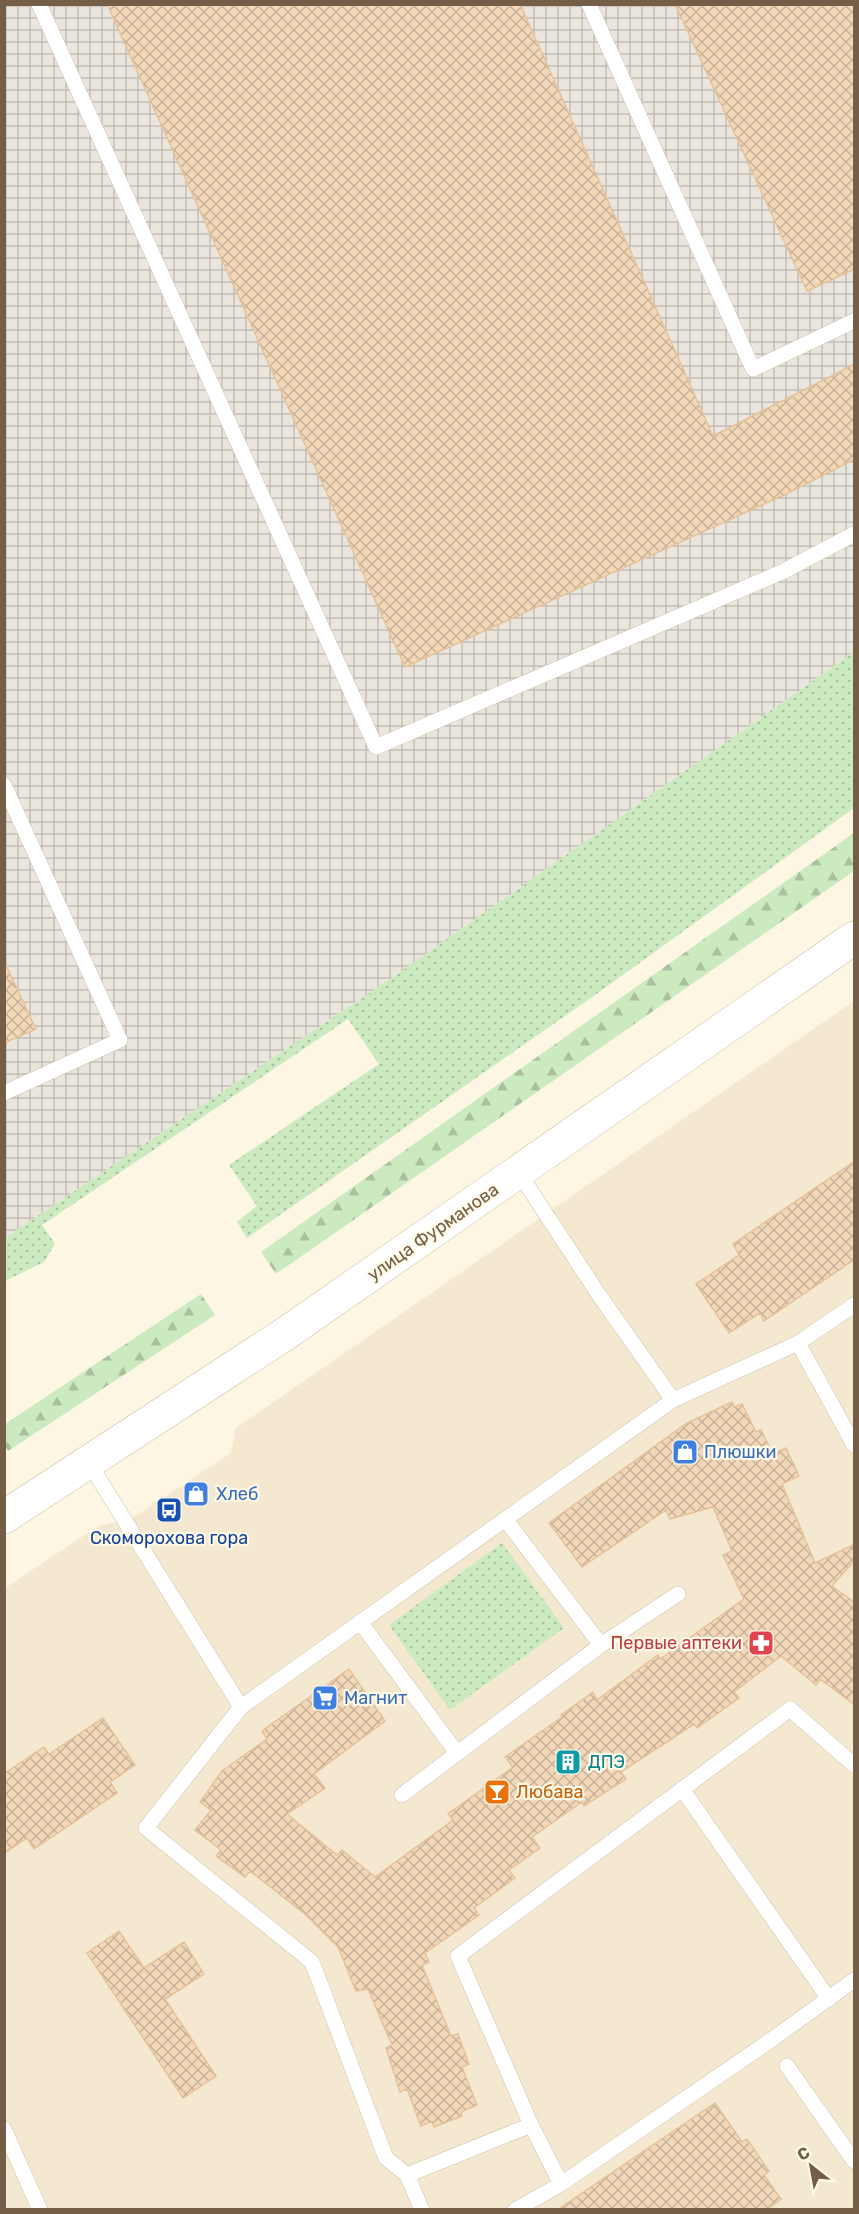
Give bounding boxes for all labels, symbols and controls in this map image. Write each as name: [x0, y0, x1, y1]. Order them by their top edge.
street label: улица Фурманова: [363, 1178, 503, 1286]
shop icon: Плюшки: [670, 1437, 700, 1467]
place label: Плюшки: [704, 1441, 776, 1463]
shop icon: Хлеб: [181, 1479, 211, 1509]
place label: Хлеб: [216, 1483, 258, 1505]
bus stop icon: Скоморохова гора: [154, 1495, 184, 1525]
place label: Скоморохова гора: [90, 1527, 248, 1549]
pharmacy icon: Первые аптеки: [746, 1628, 776, 1658]
place label: Первые аптеки: [611, 1632, 742, 1654]
supermarket icon: Магнит: [310, 1683, 340, 1713]
place label: Магнит: [344, 1687, 407, 1709]
building icon: ДПЭ: [553, 1747, 583, 1777]
place label: ДПЭ: [588, 1751, 625, 1773]
bar icon: Любава: [482, 1777, 512, 1807]
place label: Любава: [516, 1781, 583, 1803]
north arrow: [781, 2136, 841, 2196]
text: С: [794, 2143, 813, 2165]

